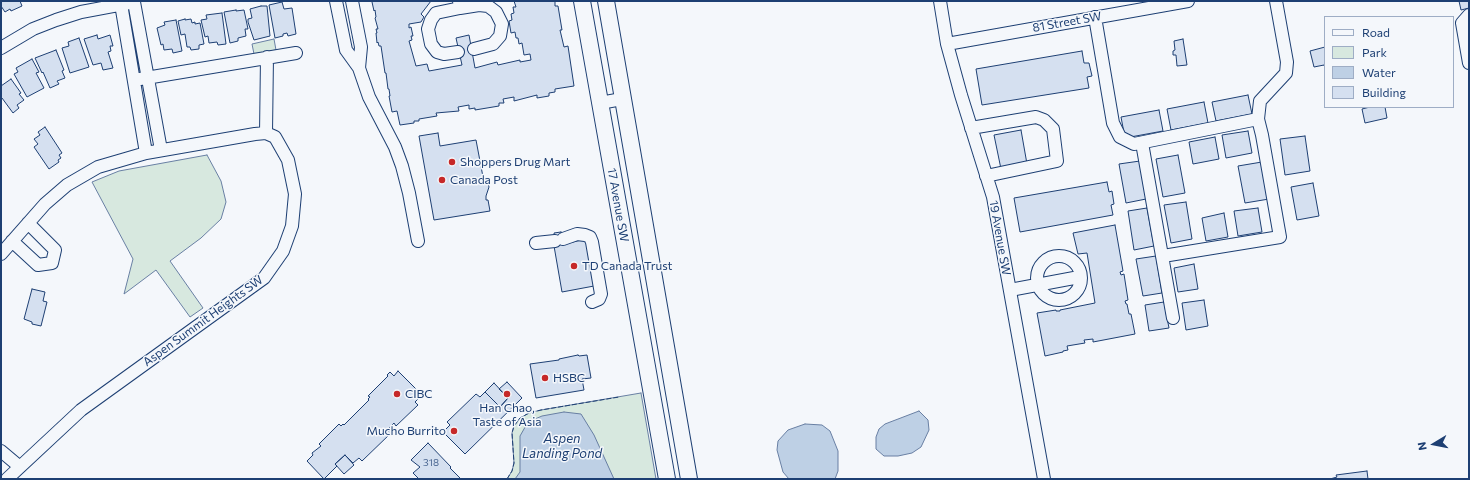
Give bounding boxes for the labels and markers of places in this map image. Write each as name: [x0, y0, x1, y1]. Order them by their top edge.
place label: Shoppers Drug Mart: [460, 155, 570, 169]
marker: Shoppers Drug Mart: [447, 157, 457, 167]
place label: Canada Post: [450, 173, 518, 187]
marker: Canada Post: [437, 175, 447, 185]
place label: TD Canada Trust: [582, 259, 673, 273]
marker: TD Canada Trust: [569, 261, 579, 271]
place label: HSBC: [553, 371, 585, 385]
marker: HSBC: [540, 373, 550, 383]
place label: CIBC: [405, 387, 433, 401]
marker: CIBC: [392, 389, 402, 399]
marker: Han Chao, Taste of Asia: [502, 389, 512, 399]
place label: Han Chao, Taste of Asia: [472, 401, 542, 429]
place label: Mucho Burrito: [366, 424, 446, 438]
marker: Mucho Burrito: [449, 426, 459, 436]

